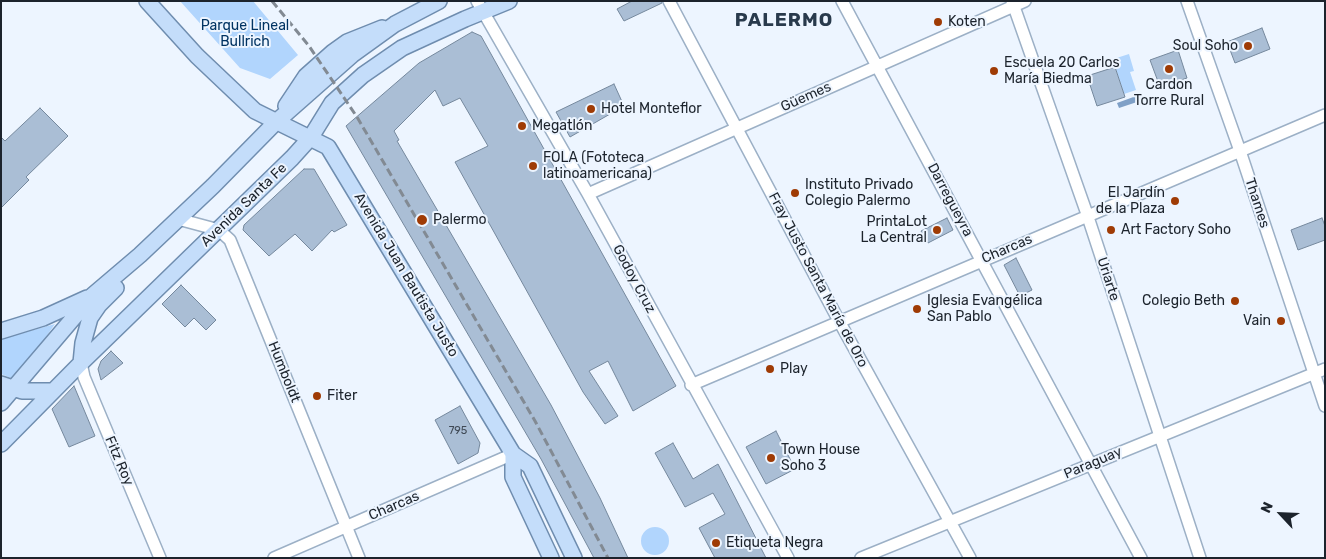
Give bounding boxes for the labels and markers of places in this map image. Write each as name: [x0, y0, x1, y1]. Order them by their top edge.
place label: Koten: [948, 14, 986, 30]
marker: Koten: [932, 16, 944, 28]
place label: Soul Soho: [1173, 38, 1238, 54]
marker: Soul Soho: [1242, 40, 1254, 52]
place label: Escuela 20 Carlos María Biedma: [1004, 55, 1120, 88]
marker: Cardon Torre Rural: [1163, 63, 1175, 75]
marker: Escuela 20 Carlos María Biedma: [988, 65, 1000, 77]
place label: Cardon Torre Rural: [1134, 77, 1204, 110]
place label: Hotel Monteflor: [601, 101, 702, 117]
marker: Hotel Monteflor: [585, 103, 597, 115]
place label: Megatlón: [532, 118, 592, 134]
marker: Megatlón: [516, 120, 528, 132]
place label: FOLA (Fototeca latinoamericana): [543, 150, 652, 182]
marker: FOLA (Fototeca latinoamericana): [527, 160, 539, 172]
place label: Instituto Privado Colegio Palermo: [805, 177, 913, 210]
place label: El Jardín de la Plaza: [1096, 185, 1165, 218]
marker: Instituto Privado Colegio Palermo: [789, 187, 801, 199]
marker: El Jardín de la Plaza: [1169, 195, 1181, 207]
place label: Palermo: [433, 212, 487, 228]
marker: Palermo: [415, 213, 429, 227]
place label: PrintaLot La Central: [861, 214, 927, 246]
place label: Art Factory Soho: [1121, 222, 1231, 238]
marker: PrintaLot La Central: [931, 224, 943, 236]
marker: Art Factory Soho: [1105, 224, 1117, 236]
place label: Iglesia Evangélica San Pablo: [927, 293, 1043, 326]
place label: Colegio Beth: [1142, 293, 1225, 309]
marker: Colegio Beth: [1229, 295, 1241, 307]
marker: Iglesia Evangélica San Pablo: [911, 303, 923, 315]
place label: Vain: [1243, 313, 1271, 329]
marker: Vain: [1275, 315, 1287, 327]
place label: Play: [780, 361, 808, 377]
marker: Play: [764, 363, 776, 375]
place label: Fiter: [327, 388, 357, 404]
marker: Fiter: [311, 390, 323, 402]
place label: Town House Soho 3: [781, 442, 860, 474]
marker: Town House Soho 3: [765, 452, 777, 464]
place label: Etiqueta Negra: [726, 535, 823, 551]
marker: Etiqueta Negra: [710, 537, 722, 549]

